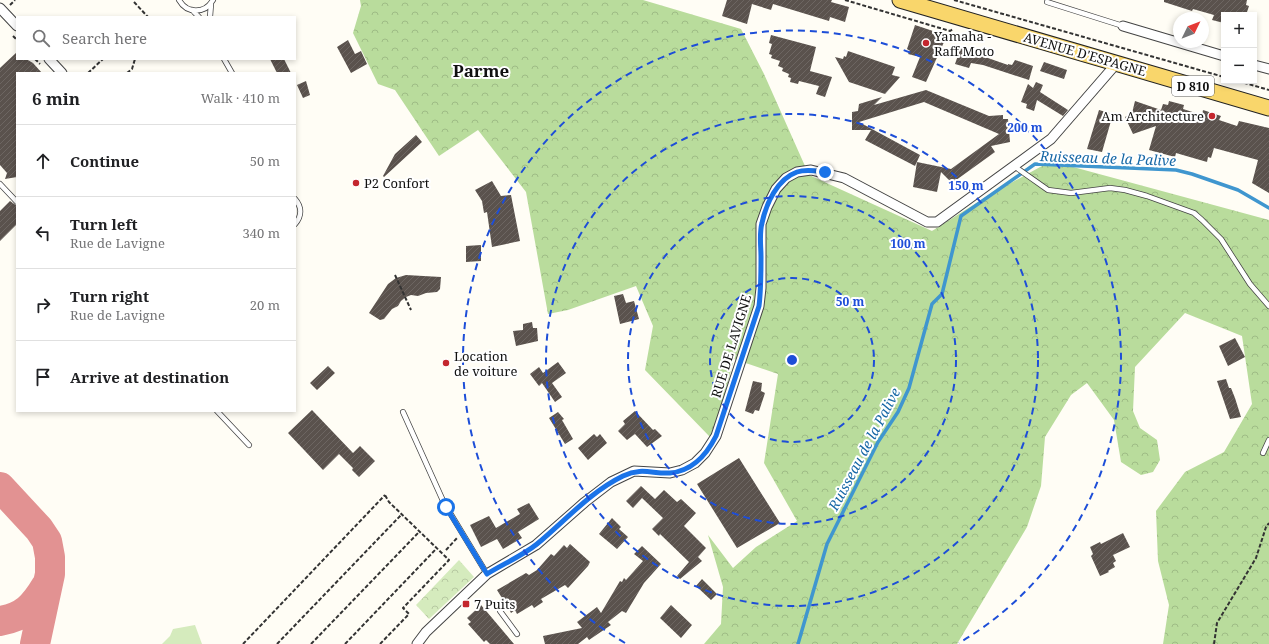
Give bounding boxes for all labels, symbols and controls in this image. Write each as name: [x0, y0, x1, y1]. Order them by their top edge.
north arrow: [1173, 12, 1209, 48]
map controls: [1221, 12, 1257, 84]
button: +: [1221, 12, 1257, 48]
search box: [16, 16, 296, 60]
icon: search: [30, 27, 52, 49]
place label: Yamaha - Raff Moto: [933, 27, 994, 60]
text: Search here: [62, 28, 147, 48]
street label: AVENUE D'ESPAGNE: [1022, 28, 1148, 80]
marker: Yamaha - Raff Moto: [921, 38, 931, 48]
button: −: [1221, 48, 1257, 84]
district label: Parme: [453, 59, 509, 82]
road number: D 810: [1172, 76, 1214, 96]
text: 6 min: [32, 87, 80, 110]
text: Walk · 410 m: [201, 89, 280, 107]
place label: Am Architecture: [1101, 107, 1204, 125]
marker: Am Architecture: [1207, 111, 1217, 121]
text: 200 m: [1007, 119, 1043, 136]
water label: Ruisseau de la Palive: [1039, 146, 1177, 170]
icon: ahead: [32, 150, 54, 172]
text: Continue: [70, 151, 139, 171]
text: 50 m: [250, 152, 280, 170]
route end: [816, 163, 834, 181]
place label: P2 Confort: [364, 174, 430, 192]
text: 150 m: [948, 177, 984, 194]
marker: P2 Confort: [351, 178, 361, 188]
text: Turn left: [70, 214, 138, 234]
icon: left: [32, 222, 54, 244]
text: 340 m: [243, 224, 280, 242]
text: Rue de Lavigne: [70, 234, 165, 252]
text: 100 m: [890, 235, 926, 252]
text: Turn right: [70, 286, 149, 306]
street label: RUE DE LAVIGNE: [707, 292, 755, 400]
text: 50 m: [836, 293, 864, 310]
icon: right: [32, 294, 54, 316]
text: 20 m: [250, 296, 280, 314]
text: Rue de Lavigne: [70, 306, 165, 324]
place label: Location de voiture: [454, 347, 517, 380]
centre of rings: [785, 353, 799, 367]
marker: Location de voiture: [441, 358, 451, 368]
icon: arrive: [32, 366, 54, 388]
text: Arrive at destination: [70, 367, 229, 387]
water label: Ruisseau de la Palive: [823, 384, 904, 515]
route start: [437, 498, 455, 516]
place label: 7 Puits: [474, 595, 515, 613]
marker: 7 Puits: [461, 599, 471, 609]

